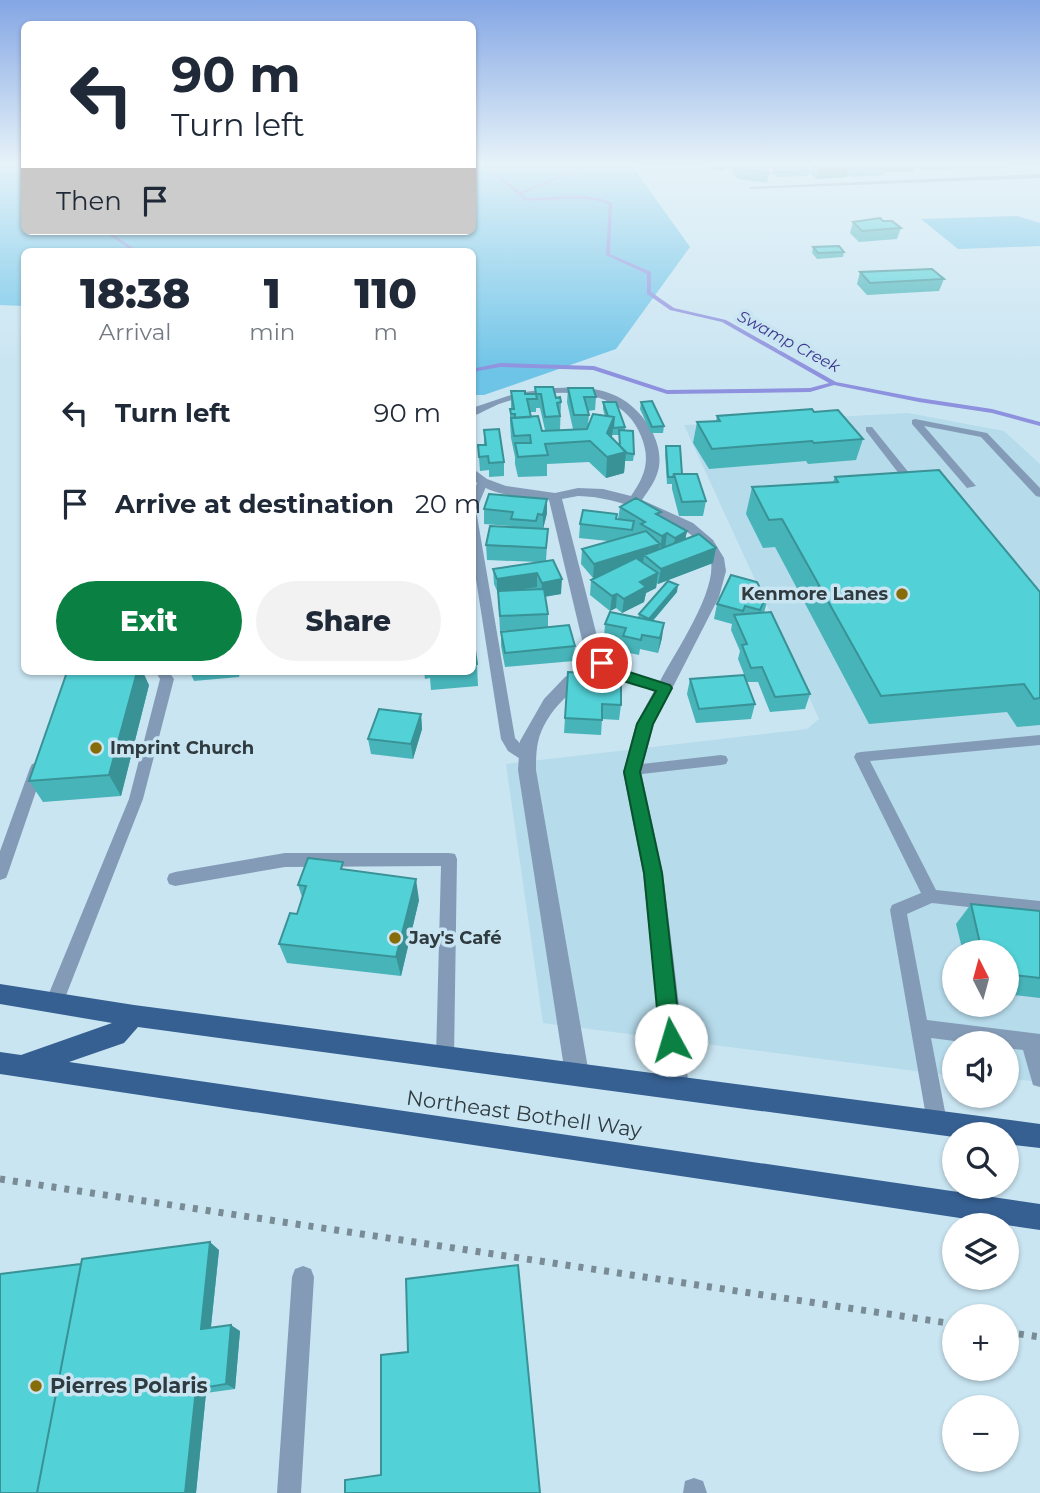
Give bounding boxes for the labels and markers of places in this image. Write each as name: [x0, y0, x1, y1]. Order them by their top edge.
place label: Kenmore Lanes: [741, 583, 888, 605]
marker: Kenmore Lanes: [894, 586, 910, 602]
pin: [572, 633, 632, 693]
place label: Imprint Church: [110, 737, 254, 759]
marker: Imprint Church: [88, 740, 104, 756]
place label: Jay's Café: [408, 927, 502, 949]
marker: Jay's Café: [387, 930, 403, 946]
place label: Pierres Polaris: [50, 1373, 208, 1398]
marker: Pierres Polaris: [28, 1378, 44, 1394]

